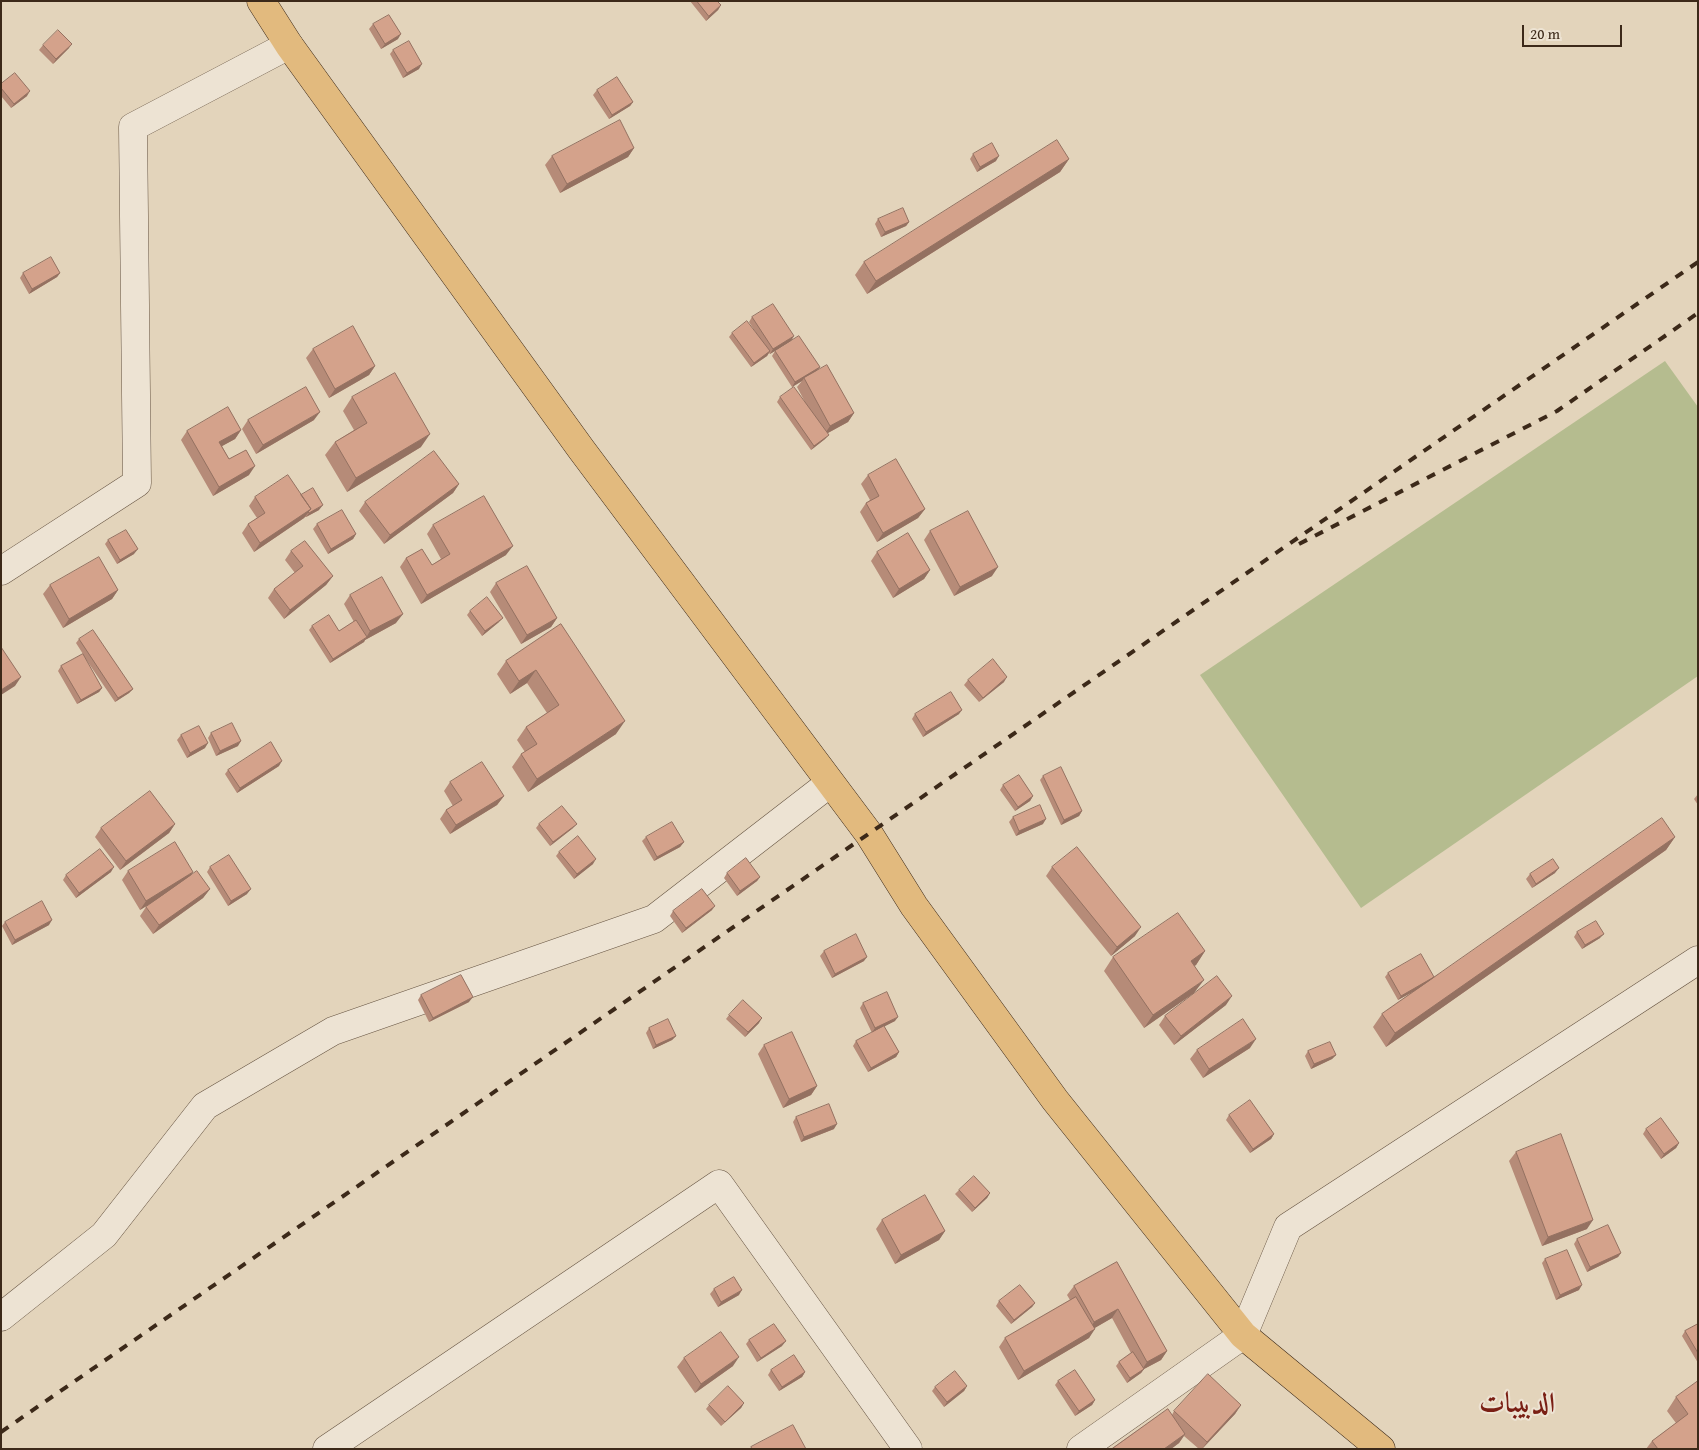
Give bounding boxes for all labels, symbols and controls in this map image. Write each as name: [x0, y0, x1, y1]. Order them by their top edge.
scale bar: [1524, 15, 1624, 47]
text: 20 m: [1530, 23, 1560, 44]
district label: الدبيبات: [1479, 1388, 1555, 1422]

